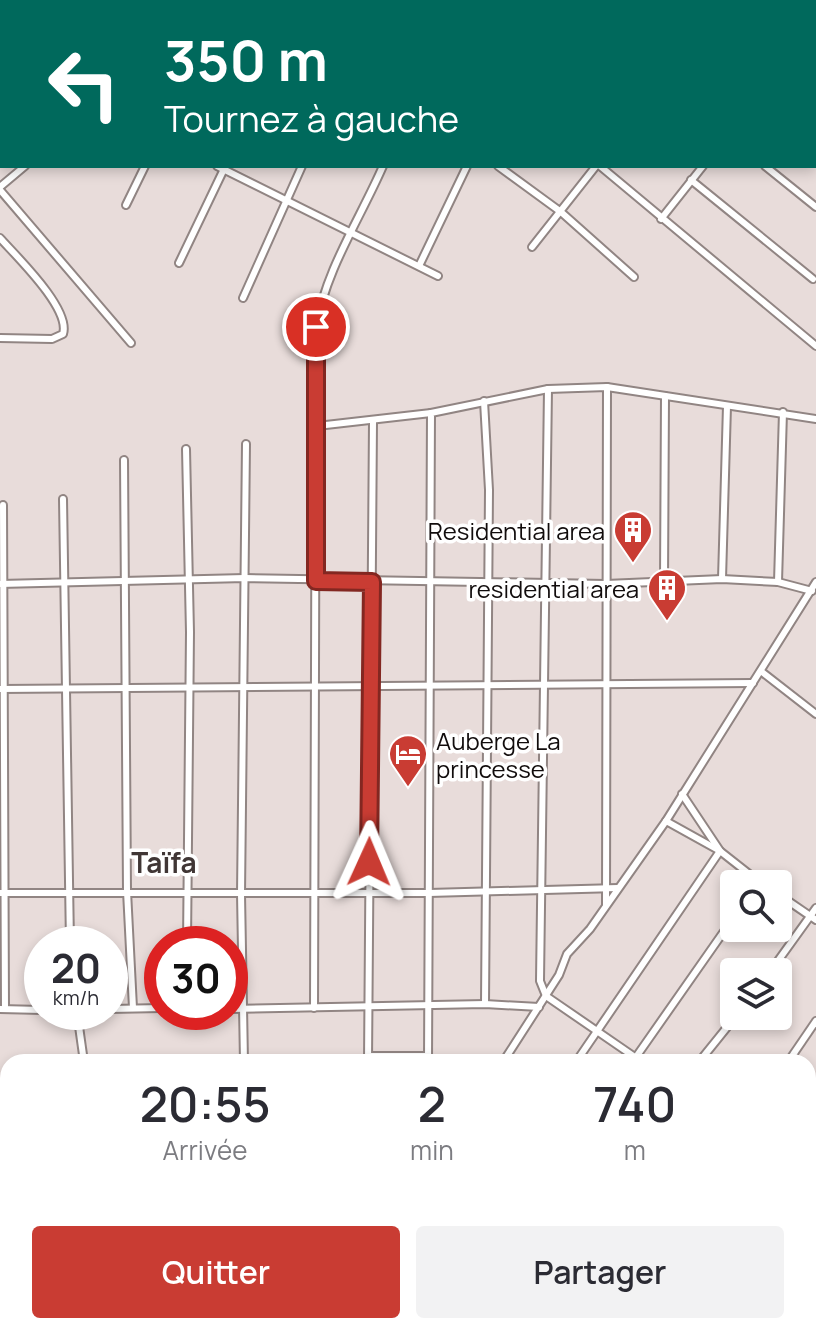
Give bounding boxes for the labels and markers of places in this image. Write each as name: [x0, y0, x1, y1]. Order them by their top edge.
pin: [282, 293, 350, 361]
building icon: Residential area: [612, 509, 654, 564]
place label: Residential area: [428, 514, 605, 547]
building icon: residential area: [646, 567, 688, 622]
place label: residential area: [468, 572, 639, 605]
place label: Auberge La princesse: [436, 724, 561, 785]
hotel icon: Auberge La princesse: [387, 733, 429, 788]

